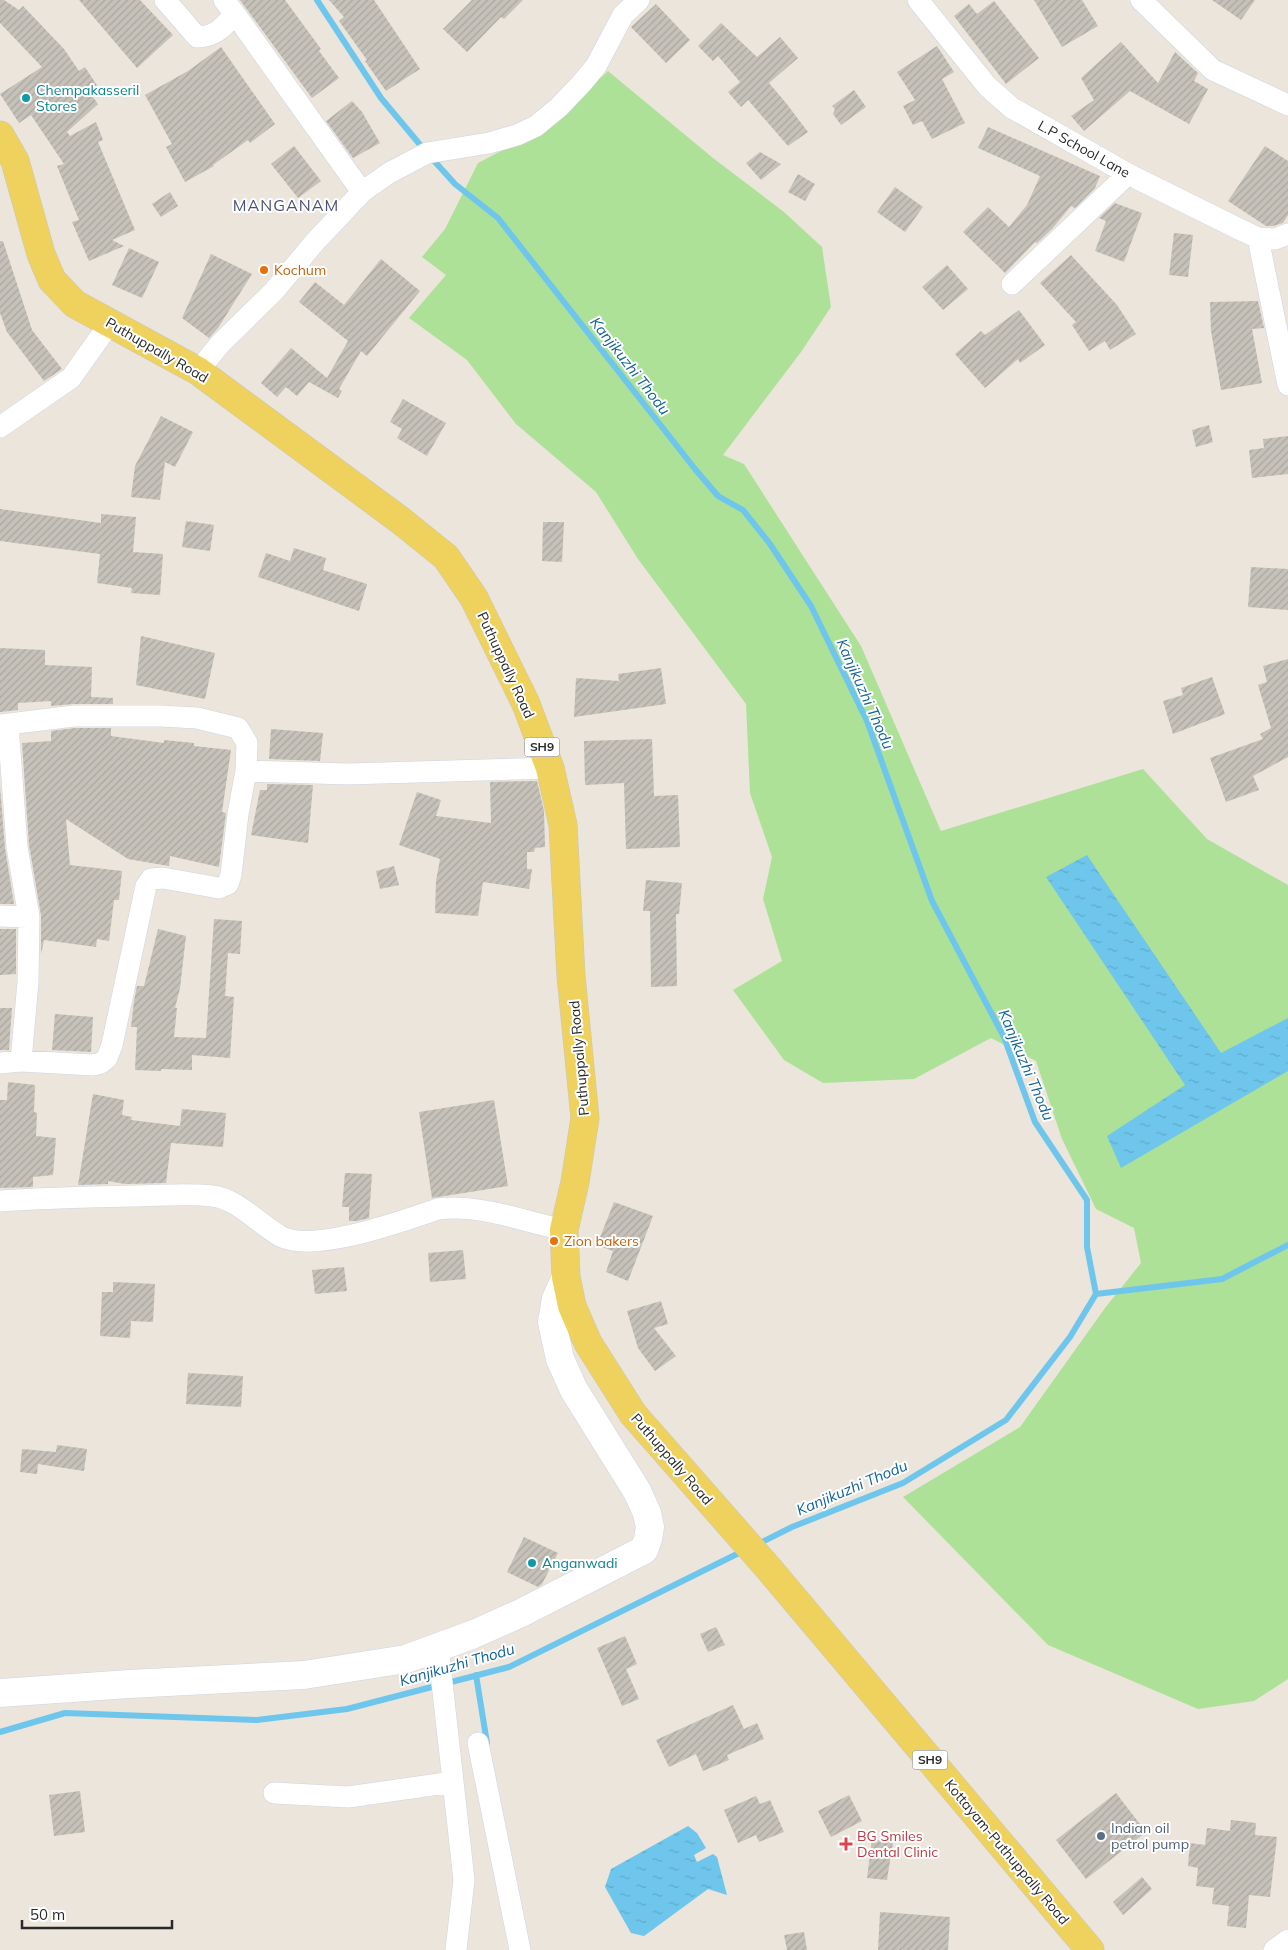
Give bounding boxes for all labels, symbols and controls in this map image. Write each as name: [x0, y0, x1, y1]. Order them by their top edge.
place label: Chempakasseril Stores: [36, 81, 139, 115]
marker: Chempakasseril Stores: [20, 92, 32, 104]
street label: L.P School Lane: [1035, 116, 1133, 182]
district label: MANGANAM: [233, 195, 339, 215]
place label: Kochum: [274, 261, 326, 279]
marker: Kochum: [258, 264, 270, 276]
street label: Puthuppally Road: [102, 313, 212, 387]
water label: Kanjikuzhi Thodu: [586, 313, 675, 419]
street label: Puthuppally Road: [473, 609, 539, 721]
water label: Kanjikuzhi Thodu: [833, 636, 898, 752]
road number: SH9: [524, 738, 560, 756]
street label: Puthuppally Road: [565, 1000, 593, 1116]
water label: Kanjikuzhi Thodu: [994, 1006, 1059, 1124]
place label: Zion bakers: [564, 1232, 639, 1250]
marker: Zion bakers: [548, 1235, 560, 1247]
street label: Puthuppally Road: [627, 1409, 717, 1509]
water label: Kanjikuzhi Thodu: [793, 1455, 911, 1520]
place label: Anganwadi: [542, 1554, 618, 1572]
marker: Anganwadi: [526, 1557, 538, 1569]
water label: Kanjikuzhi Thodu: [397, 1639, 517, 1690]
road number: SH9: [912, 1750, 948, 1770]
street label: Kottayam-Puthuppally Road: [941, 1776, 1073, 1928]
place label: Indian oil petrol pump: [1111, 1819, 1189, 1853]
place label: BG Smiles Dental Clinic: [857, 1827, 938, 1861]
marker: Indian oil petrol pump: [1095, 1830, 1107, 1842]
marker: BG Smiles Dental Clinic: [839, 1837, 853, 1851]
scale bar: [22, 1898, 172, 1930]
text: 50 m: [30, 1905, 65, 1924]

